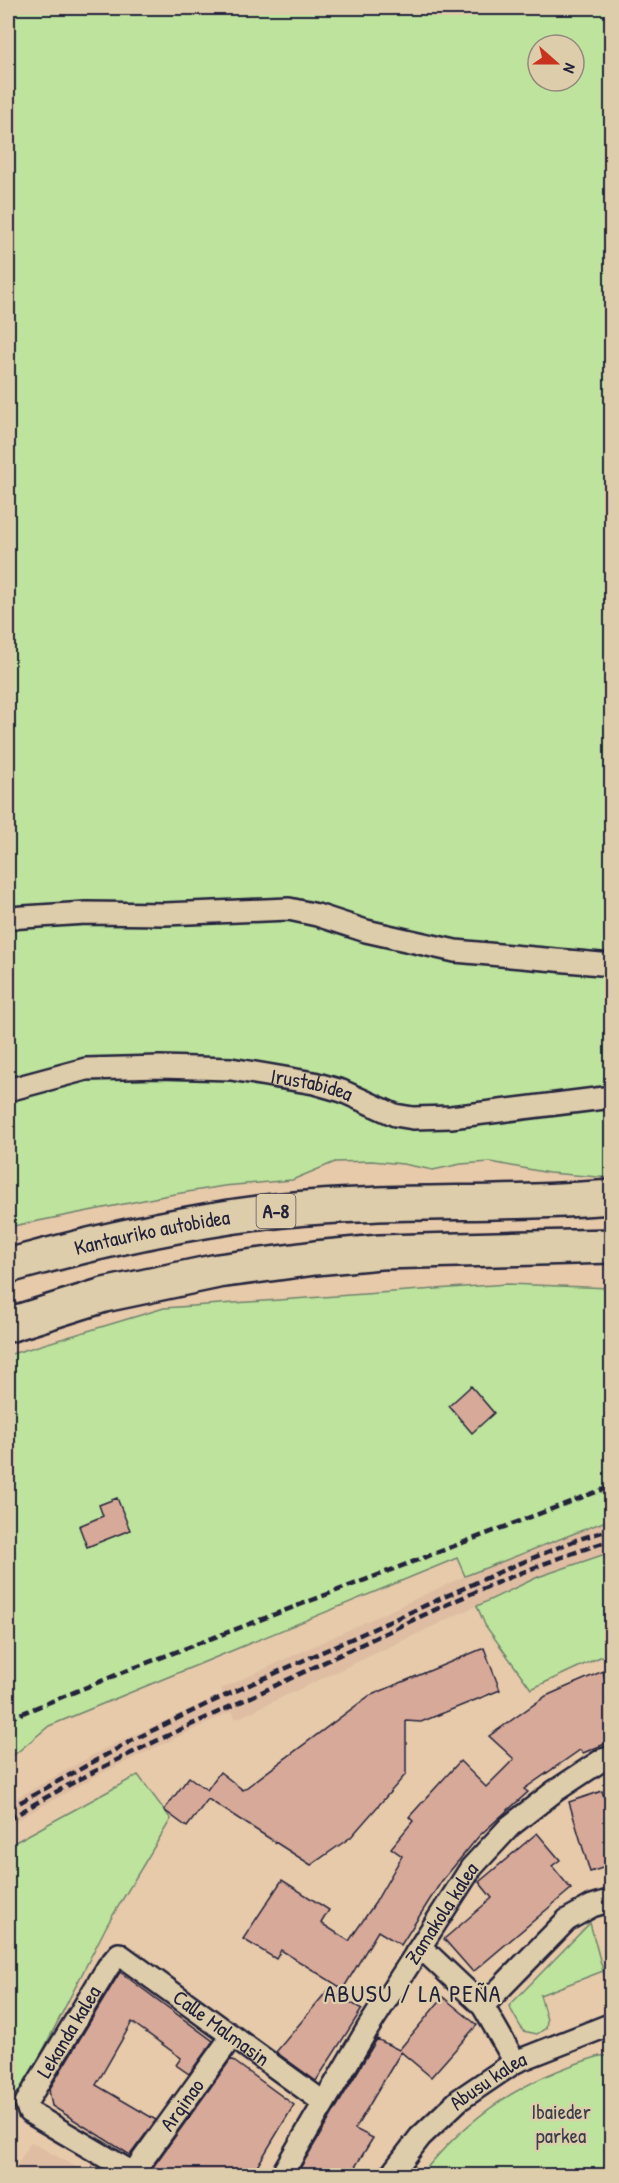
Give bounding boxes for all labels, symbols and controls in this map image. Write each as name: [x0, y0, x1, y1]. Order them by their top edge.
north arrow: [526, 33, 586, 93]
text: N: [558, 60, 582, 77]
street label: Irustabidea: [269, 1061, 358, 1108]
road number: A-8: [256, 1194, 296, 1228]
street label: Kantauriko autobidea: [71, 1202, 232, 1262]
street label: Zamakola kalea: [398, 1855, 484, 1970]
district label: ABUSU / LA PEÑA: [324, 1977, 502, 2009]
street label: Lekanda kalea: [29, 1980, 108, 2083]
street label: Calle Malmasin: [167, 1983, 276, 2073]
street label: Abusu kalea: [442, 2044, 531, 2116]
street label: Arginao: [153, 2072, 211, 2137]
park label: Ibaieder parkea: [531, 2097, 591, 2150]

